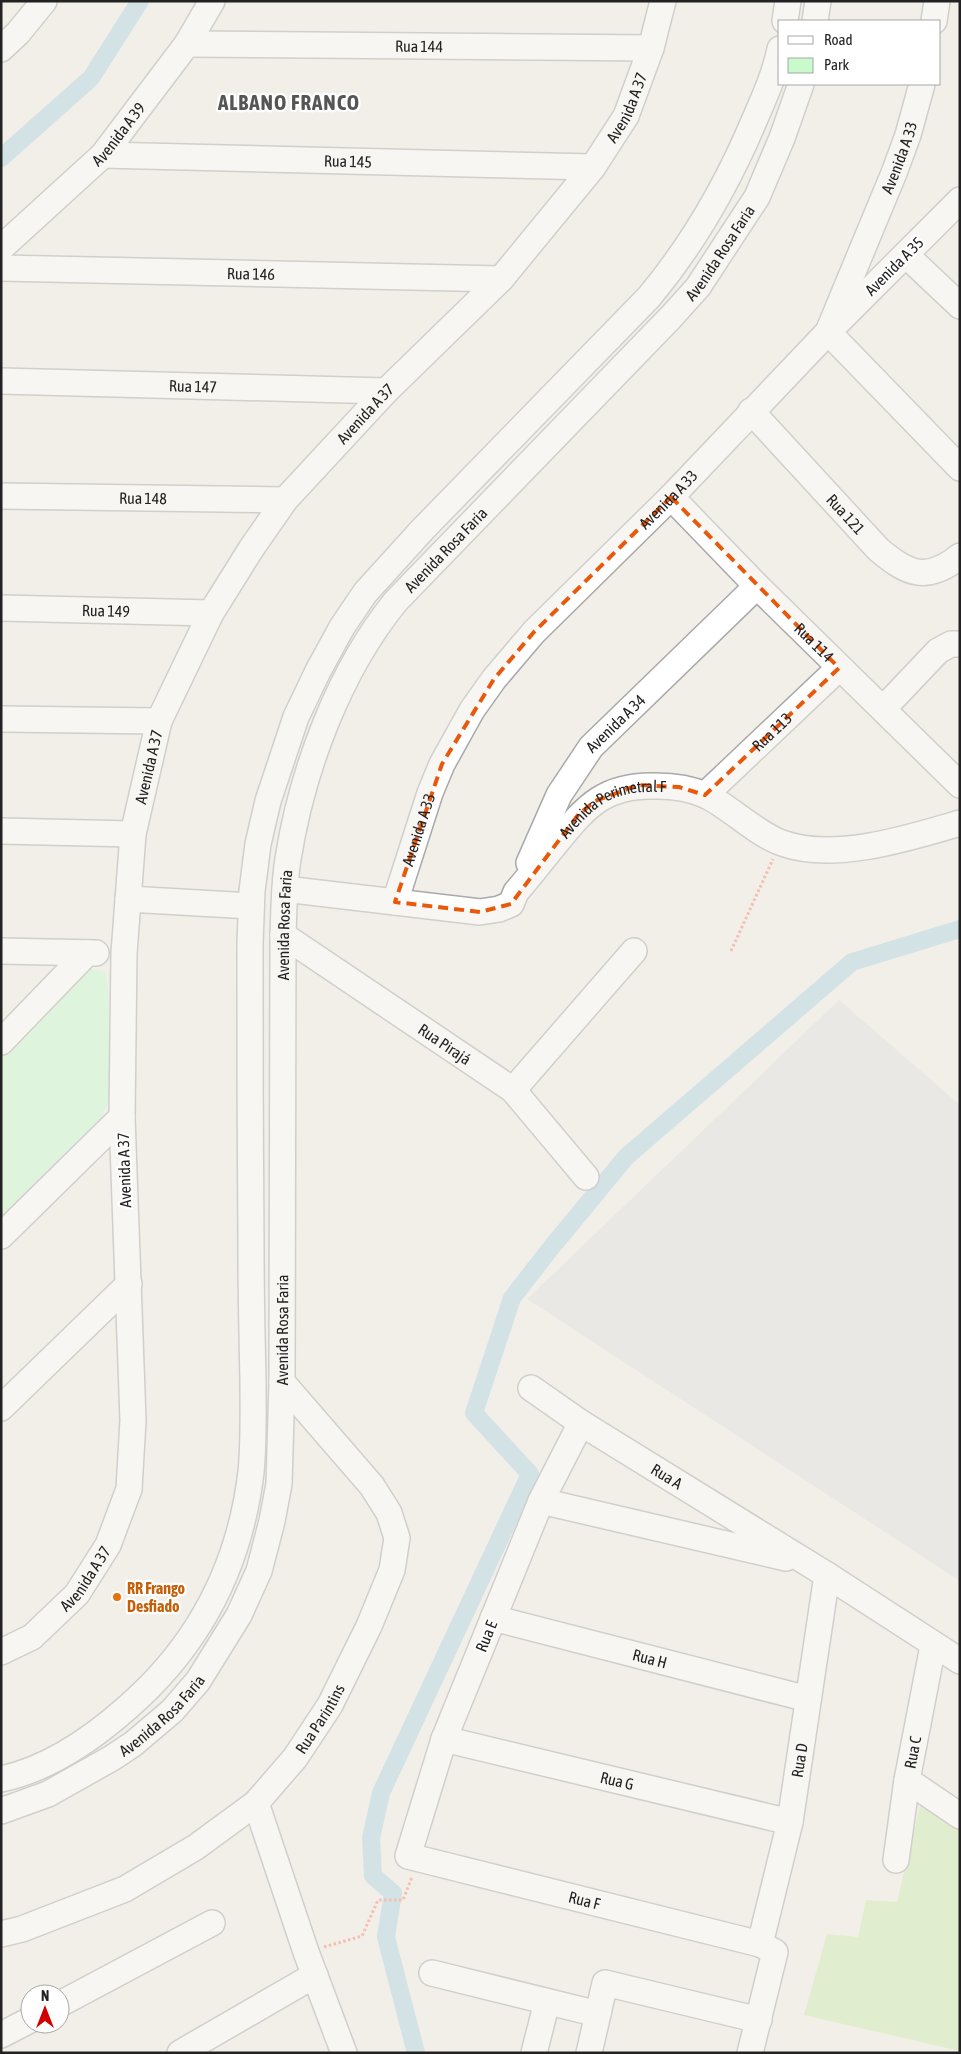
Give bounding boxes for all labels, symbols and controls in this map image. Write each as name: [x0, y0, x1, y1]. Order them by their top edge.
legend: [778, 20, 941, 85]
text: Road: [824, 31, 853, 48]
street label: Rua 144: [395, 37, 443, 55]
text: Park: [824, 56, 849, 73]
street label: Avenida A 37: [602, 70, 650, 146]
district label: ALBANO FRANCO: [217, 90, 360, 114]
street label: Avenida A 39: [88, 99, 149, 170]
street label: Avenida A 33: [878, 120, 920, 196]
street label: Rua 145: [324, 151, 372, 171]
street label: Avenida Rosa Faria: [681, 202, 758, 304]
street label: Avenida A 35: [861, 233, 927, 299]
street label: Rua 146: [227, 264, 275, 283]
street label: Rua 147: [169, 376, 217, 396]
street label: Avenida A 37: [333, 380, 397, 447]
street label: Avenida A 33: [635, 466, 701, 532]
street label: Rua 148: [119, 489, 167, 507]
street label: Rua 121: [823, 490, 869, 538]
street label: Avenida Rosa Faria: [401, 504, 491, 596]
street label: Rua 149: [82, 601, 130, 620]
street label: Rua 114: [791, 619, 838, 665]
street label: Avenida A 34: [582, 691, 649, 756]
street label: Rua 113: [748, 709, 795, 755]
street label: Avenida A 37: [131, 728, 166, 806]
street label: Avenida Perimetral F: [555, 777, 667, 842]
street label: Avenida A 33: [398, 791, 438, 868]
street label: Avenida Rosa Faria: [274, 869, 295, 980]
street label: Rua Pirajá: [415, 1020, 474, 1068]
street label: Avenida A 37: [114, 1132, 134, 1208]
street label: Avenida Rosa Faria: [273, 1275, 291, 1385]
street label: Rua A: [648, 1460, 686, 1493]
street label: Avenida A 37: [56, 1543, 114, 1615]
place label: RR Frango Desfiado: [127, 1579, 185, 1615]
marker: RR Frango Desfiado: [111, 1591, 123, 1603]
street label: Rua E: [472, 1618, 500, 1654]
street label: Rua H: [631, 1645, 669, 1671]
street label: Avenida Rosa Faria: [116, 1672, 208, 1760]
street label: Rua Parintins: [292, 1681, 348, 1757]
street label: Rua C: [900, 1735, 924, 1770]
street label: Rua D: [788, 1742, 811, 1779]
street label: Rua G: [599, 1768, 636, 1793]
street label: Rua F: [567, 1888, 603, 1913]
north arrow: [20, 1984, 70, 2034]
text: N: [41, 1988, 49, 2004]

